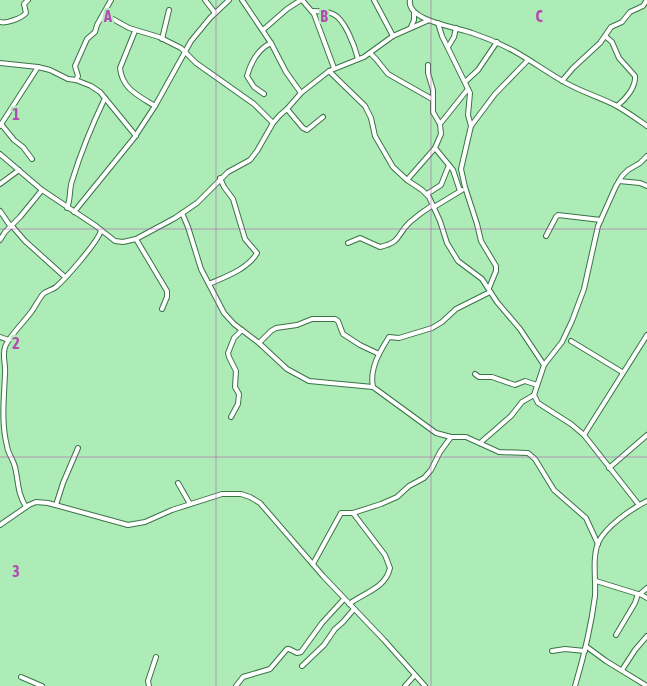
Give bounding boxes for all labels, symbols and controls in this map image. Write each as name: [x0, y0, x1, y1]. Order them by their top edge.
text: A: [103, 7, 112, 25]
text: B: [320, 7, 328, 25]
text: C: [535, 7, 543, 25]
text: 1: [12, 105, 20, 123]
text: 2: [12, 334, 20, 352]
text: 3: [12, 562, 20, 580]

